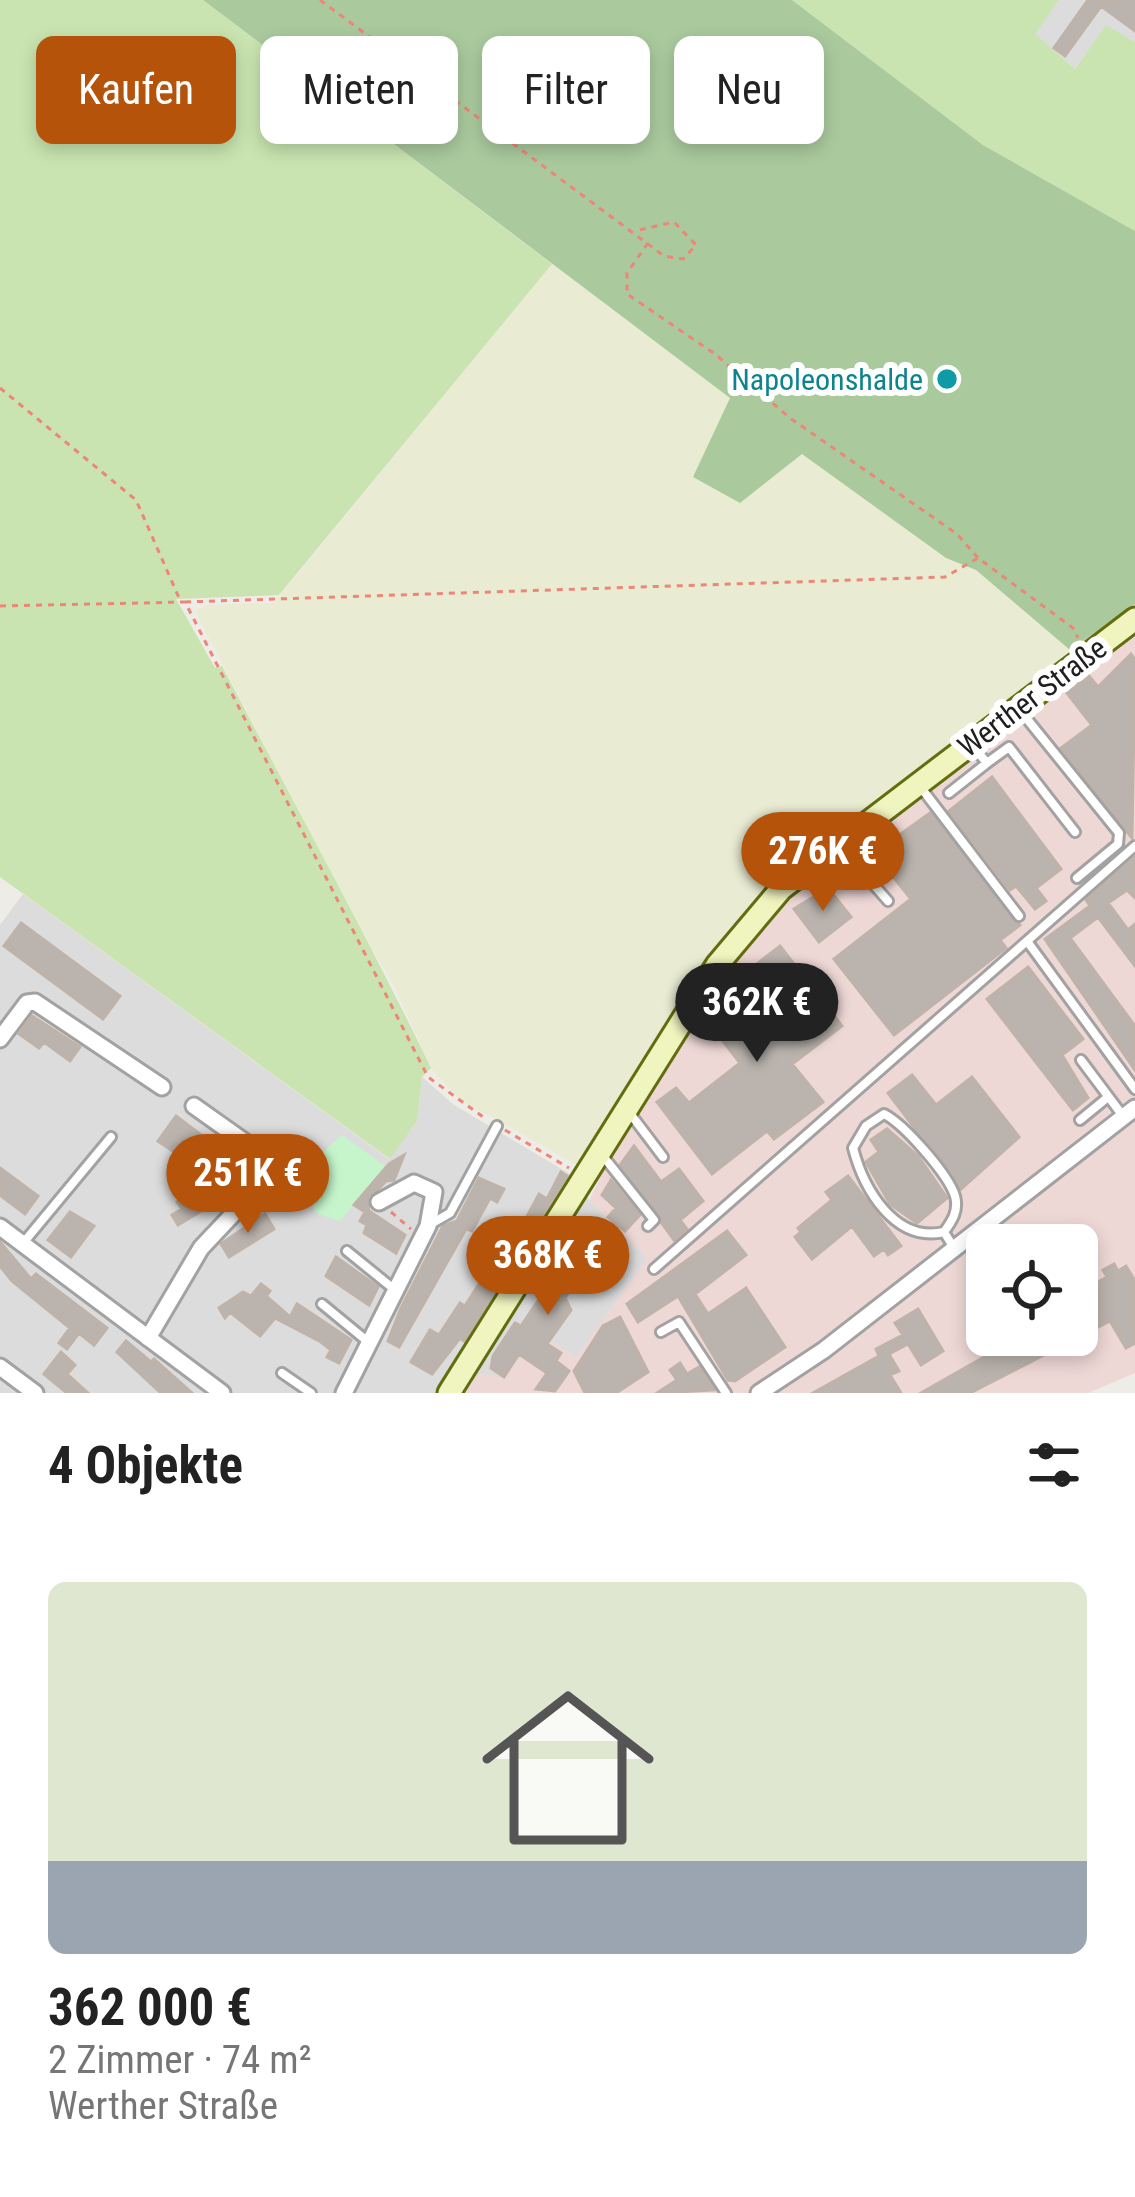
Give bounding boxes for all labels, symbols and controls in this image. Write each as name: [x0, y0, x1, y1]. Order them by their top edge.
chip: Kaufen: [36, 36, 236, 144]
chip: Mieten: [260, 36, 458, 144]
chip: Filter: [482, 36, 650, 144]
chip: Neu: [674, 36, 824, 144]
place label: Napoleonshalde: [731, 362, 923, 397]
marker: Napoleonshalde: [934, 366, 960, 392]
street label: Werther Straße: [951, 630, 1113, 764]
pin: 276K €: [725, 812, 921, 914]
text: 276K €: [768, 828, 878, 874]
pin: 362K €: [659, 963, 855, 1065]
text: 362K €: [702, 979, 812, 1025]
pin: 251K €: [150, 1134, 346, 1236]
text: 251K €: [193, 1150, 303, 1196]
pin: 368K €: [450, 1216, 646, 1318]
map controls: [966, 1224, 1098, 1356]
button: locate: [966, 1224, 1098, 1356]
text: 368K €: [493, 1232, 603, 1278]
icon: filters: [1021, 1432, 1087, 1498]
text: 4 Objekte: [48, 1436, 243, 1495]
icon: home: [460, 1660, 676, 1876]
text: 362 000 €: [48, 1978, 252, 2037]
text: 2 Zimmer · 74 m²: [48, 2037, 312, 2083]
text: Werther Straße: [48, 2083, 278, 2129]

